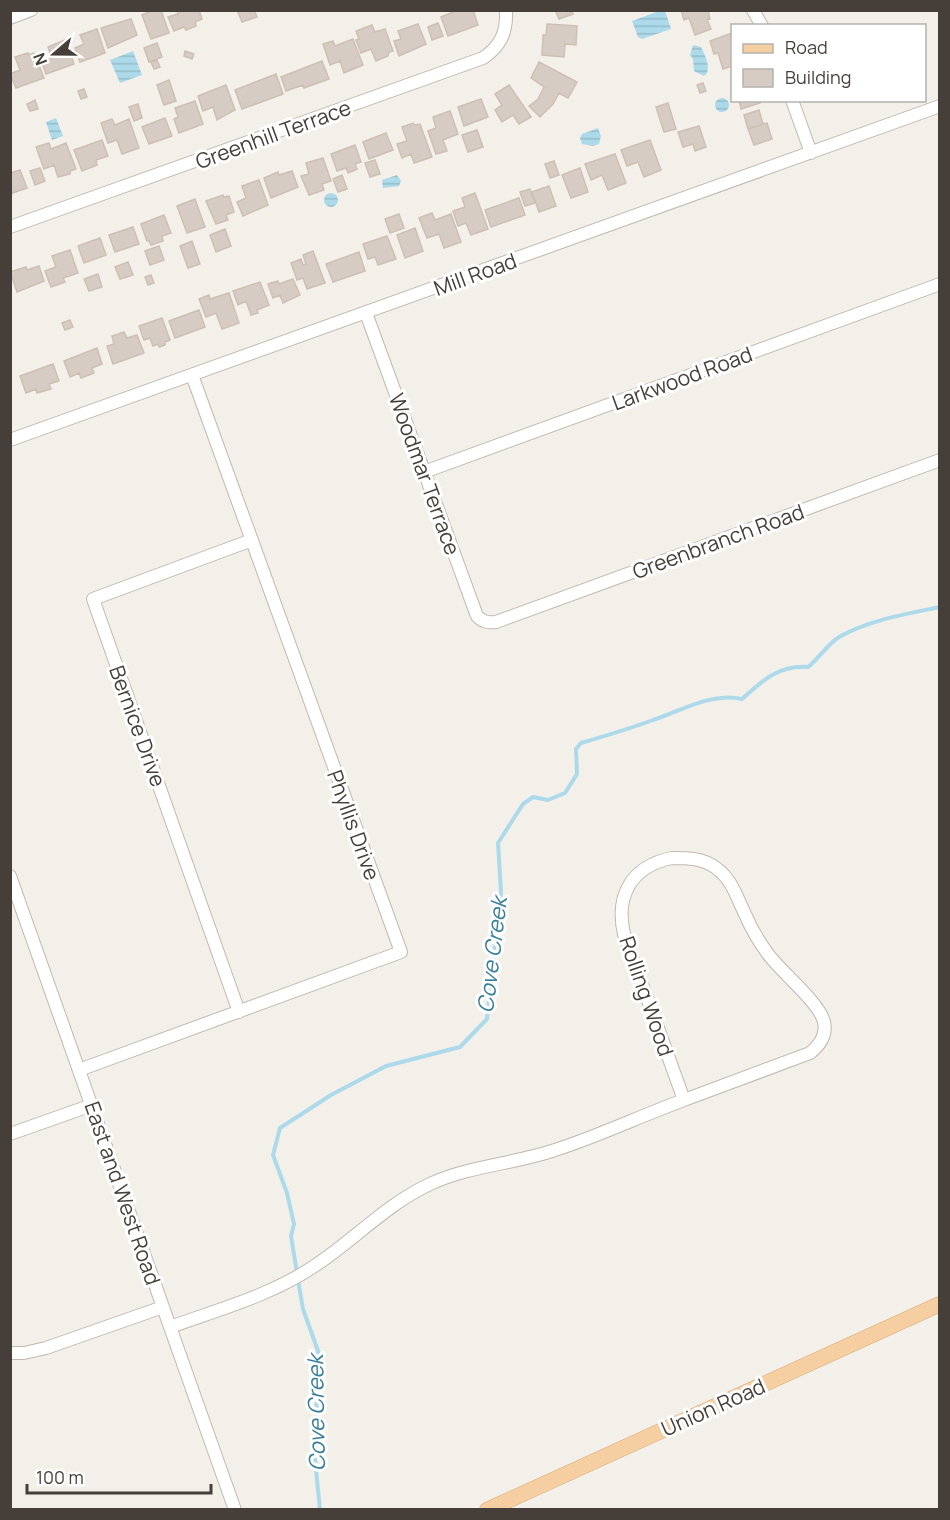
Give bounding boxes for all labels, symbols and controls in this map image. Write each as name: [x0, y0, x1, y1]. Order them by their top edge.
north arrow: [24, 24, 84, 84]
legend: [731, 24, 926, 102]
text: Road: [785, 35, 828, 59]
text: N: [28, 50, 52, 68]
text: Building: [785, 65, 851, 89]
street label: Greenhill Terrace: [191, 93, 355, 175]
street label: Mill Road: [430, 246, 520, 302]
street label: Larkwood Road: [608, 340, 756, 416]
street label: Woodmar Terrace: [383, 389, 467, 559]
street label: Greenbranch Road: [628, 497, 808, 585]
street label: Bernice Drive: [103, 662, 173, 790]
street label: Phyllis Drive: [321, 766, 387, 884]
water label: Cove Creek: [470, 892, 514, 1015]
street label: Rolling Wood: [613, 932, 681, 1060]
street label: East and West Road: [78, 1098, 168, 1288]
water label: Cove Creek: [300, 1351, 332, 1471]
street label: Union Road: [657, 1372, 769, 1442]
scale bar: [27, 1457, 212, 1495]
text: 100 m: [36, 1465, 84, 1489]

